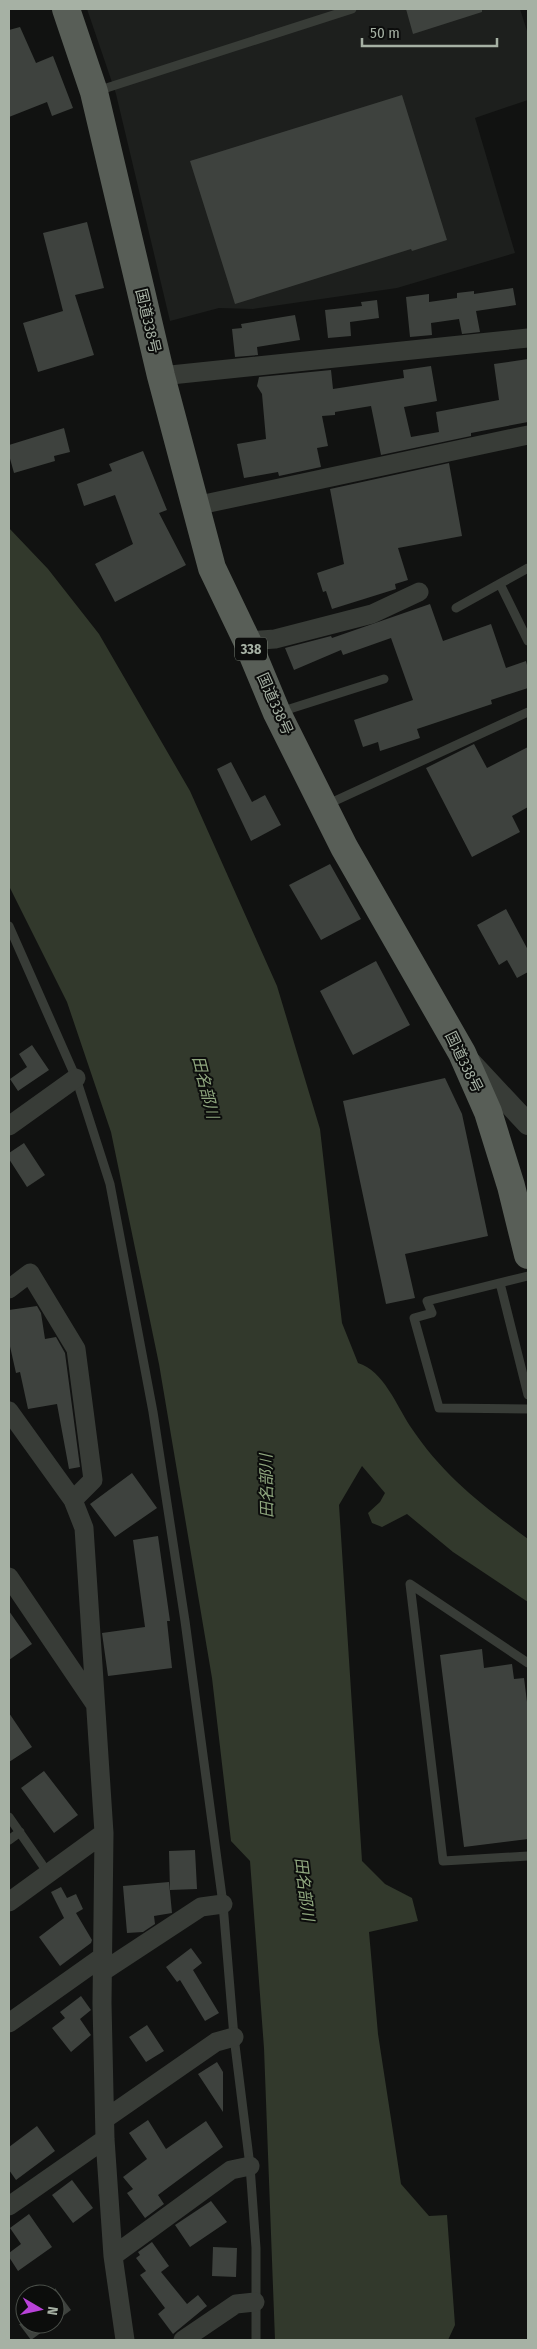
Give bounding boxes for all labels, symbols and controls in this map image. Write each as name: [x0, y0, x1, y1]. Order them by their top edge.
scale bar: [362, 15, 497, 47]
text: 50 m: [370, 24, 400, 42]
street label: 国道338号: [132, 287, 164, 355]
road number: 338: [235, 638, 267, 661]
street label: 国道338号: [253, 670, 297, 738]
street label: 国道338号: [441, 1028, 487, 1096]
water label: 田名部川: [189, 1054, 223, 1122]
water label: 田名部川: [256, 1452, 277, 1518]
water label: 田名部川: [291, 1856, 318, 1924]
north arrow: [15, 2284, 65, 2334]
text: N: [43, 2305, 61, 2316]

